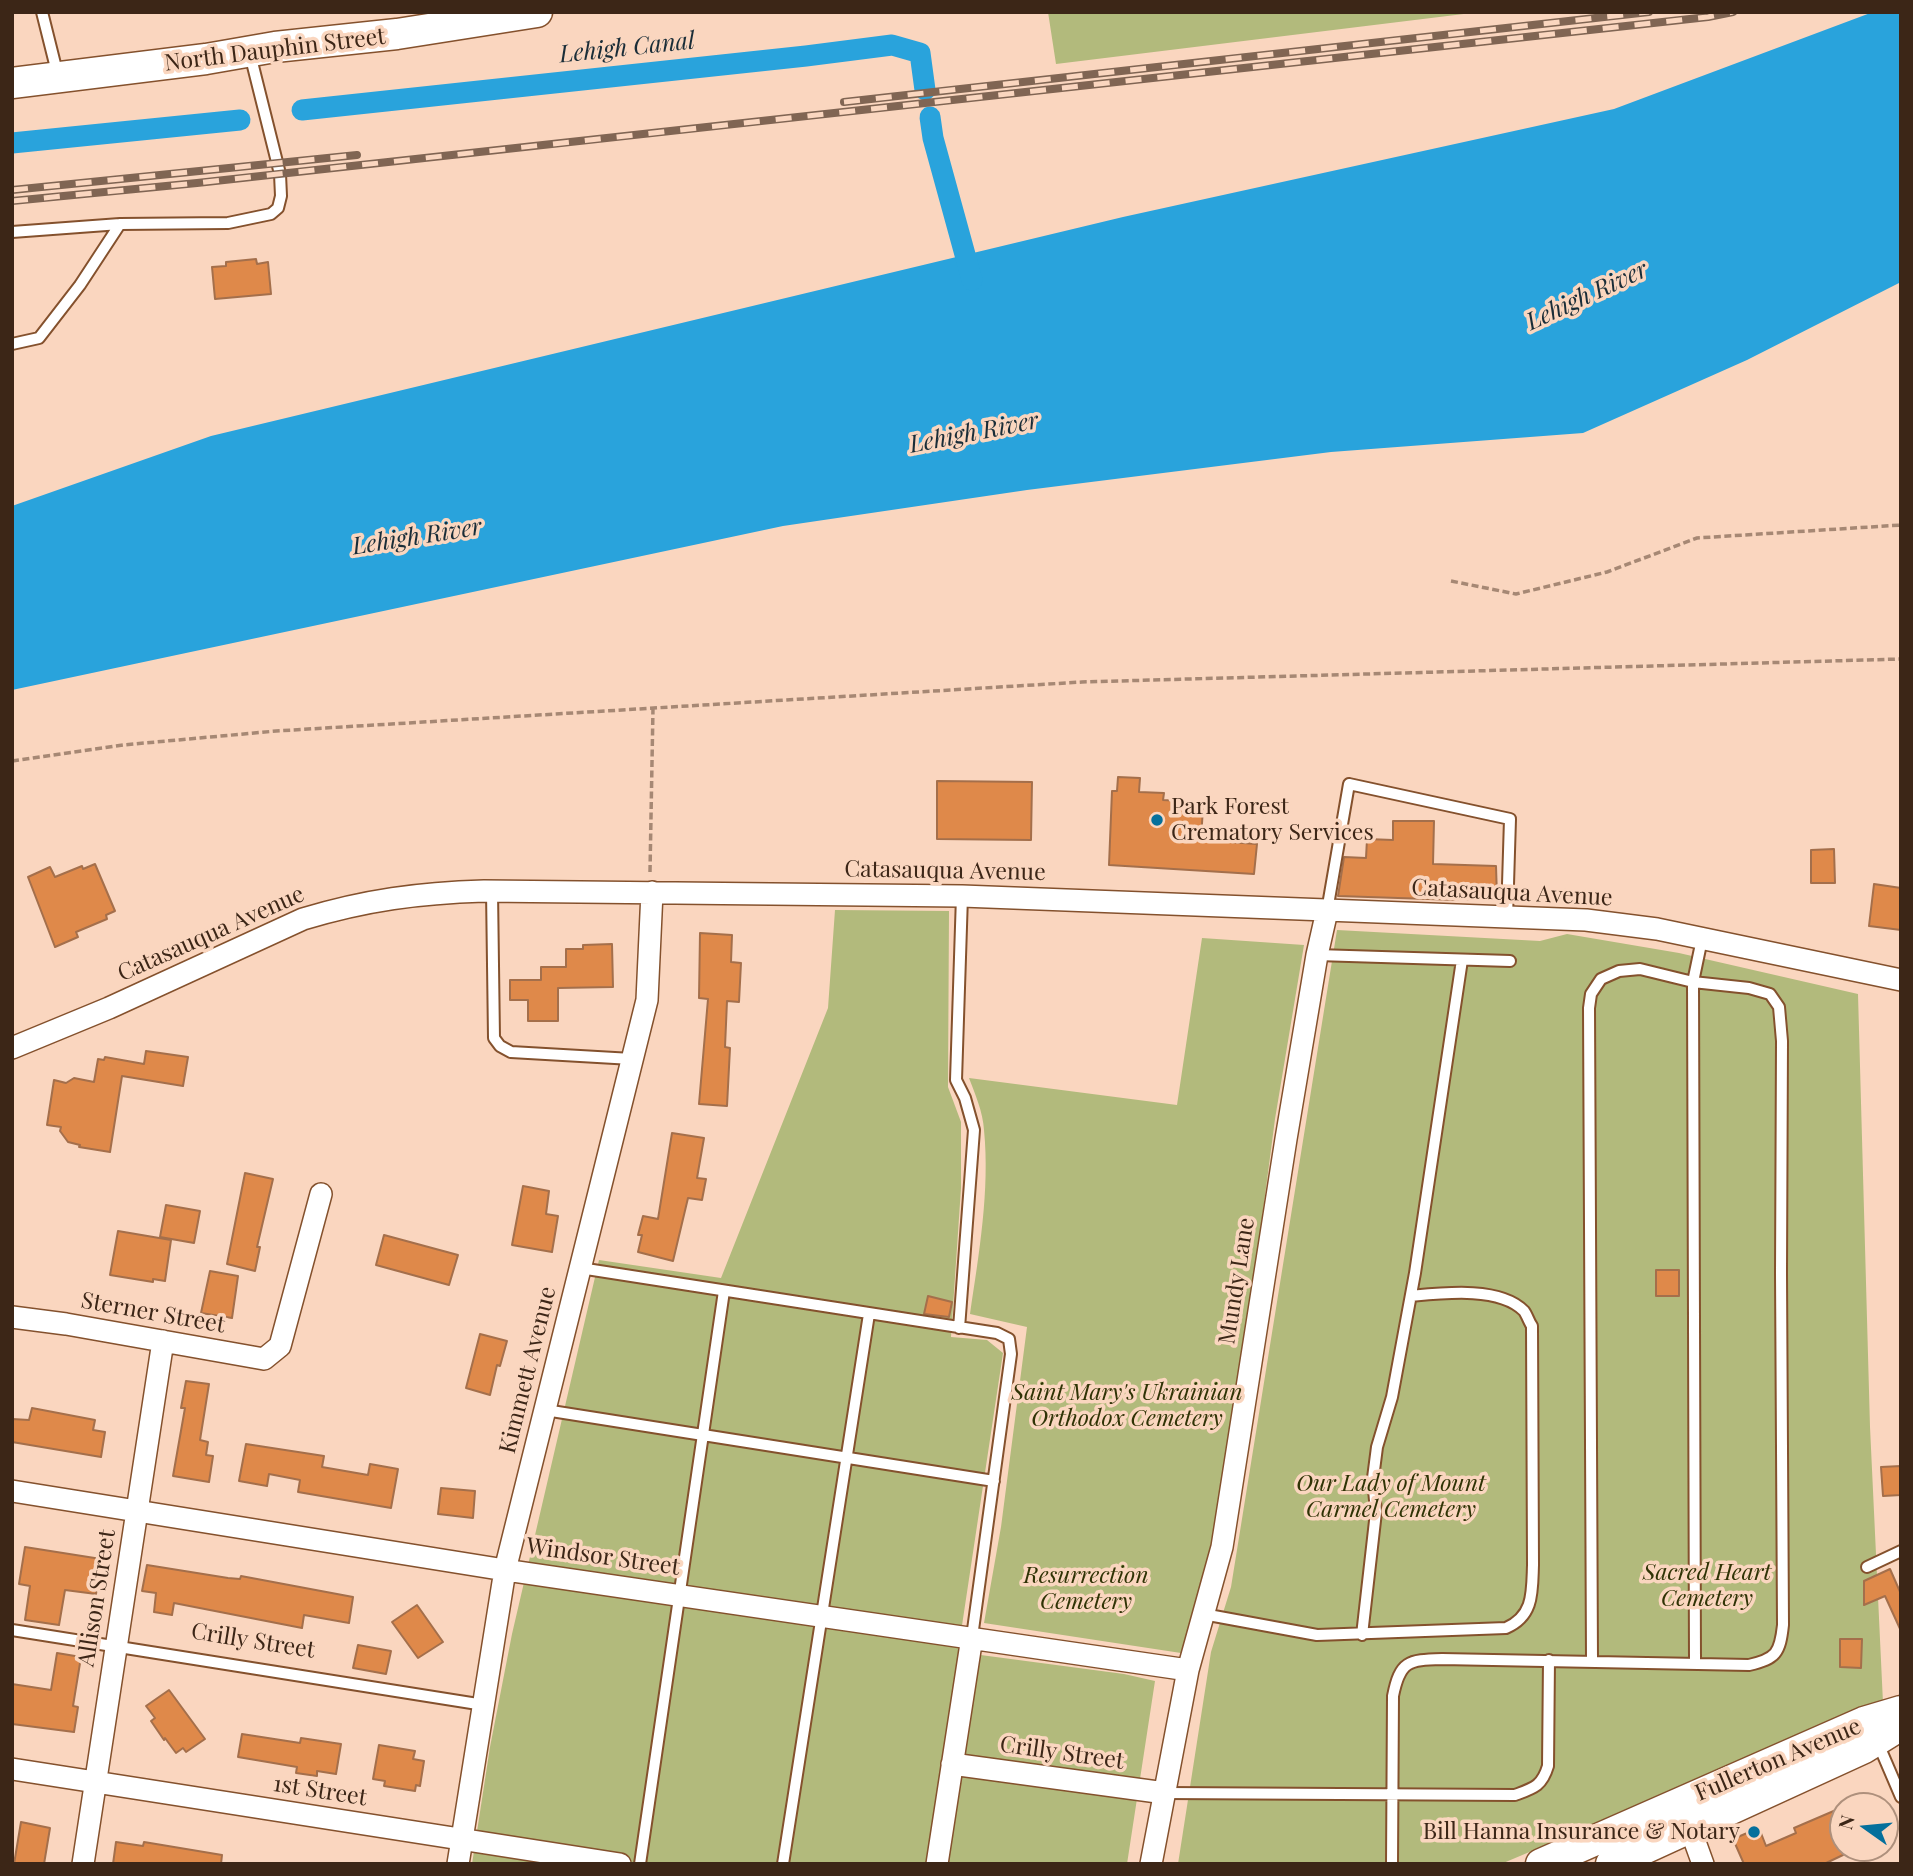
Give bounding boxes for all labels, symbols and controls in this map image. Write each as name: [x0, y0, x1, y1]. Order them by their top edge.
street label: North Dauphin Street: [163, 23, 387, 77]
water label: Lehigh Canal: [558, 27, 696, 69]
water label: Lehigh River: [1522, 255, 1652, 337]
water label: Lehigh River: [907, 406, 1041, 460]
water label: Lehigh River: [350, 513, 484, 561]
place label: Park Forest Crematory Services: [1171, 793, 1374, 847]
marker: Park Forest Crematory Services: [1149, 812, 1165, 828]
street label: Catasauqua Avenue: [844, 855, 1046, 887]
street label: Catasauqua Avenue: [1411, 874, 1613, 912]
street label: Catasauqua Avenue: [113, 880, 309, 988]
street label: Mundy Lane: [1213, 1216, 1261, 1346]
street label: Kimmett Avenue: [494, 1284, 562, 1456]
street label: Sterner Street: [79, 1287, 227, 1339]
park label: Saint Mary's Ukrainian Orthodox Cemetery: [1011, 1379, 1243, 1433]
park label: Our Lady of Mount Carmel Cemetery: [1296, 1470, 1486, 1524]
street label: Allison Street: [73, 1527, 121, 1669]
street label: Windsor Street: [524, 1533, 682, 1581]
park label: Sacred Heart Cemetery: [1643, 1559, 1771, 1613]
park label: Resurrection Cemetery: [1023, 1562, 1149, 1616]
street label: Crilly Street: [189, 1618, 317, 1664]
street label: Fullerton Avenue: [1691, 1713, 1865, 1807]
street label: Crilly Street: [998, 1731, 1126, 1775]
street label: 1st Street: [271, 1770, 369, 1812]
north arrow: [1829, 1792, 1899, 1862]
text: N: [1831, 1812, 1860, 1832]
place label: Bill Hanna Insurance & Notary: [1423, 1818, 1740, 1846]
marker: Bill Hanna Insurance & Notary: [1746, 1824, 1762, 1840]

